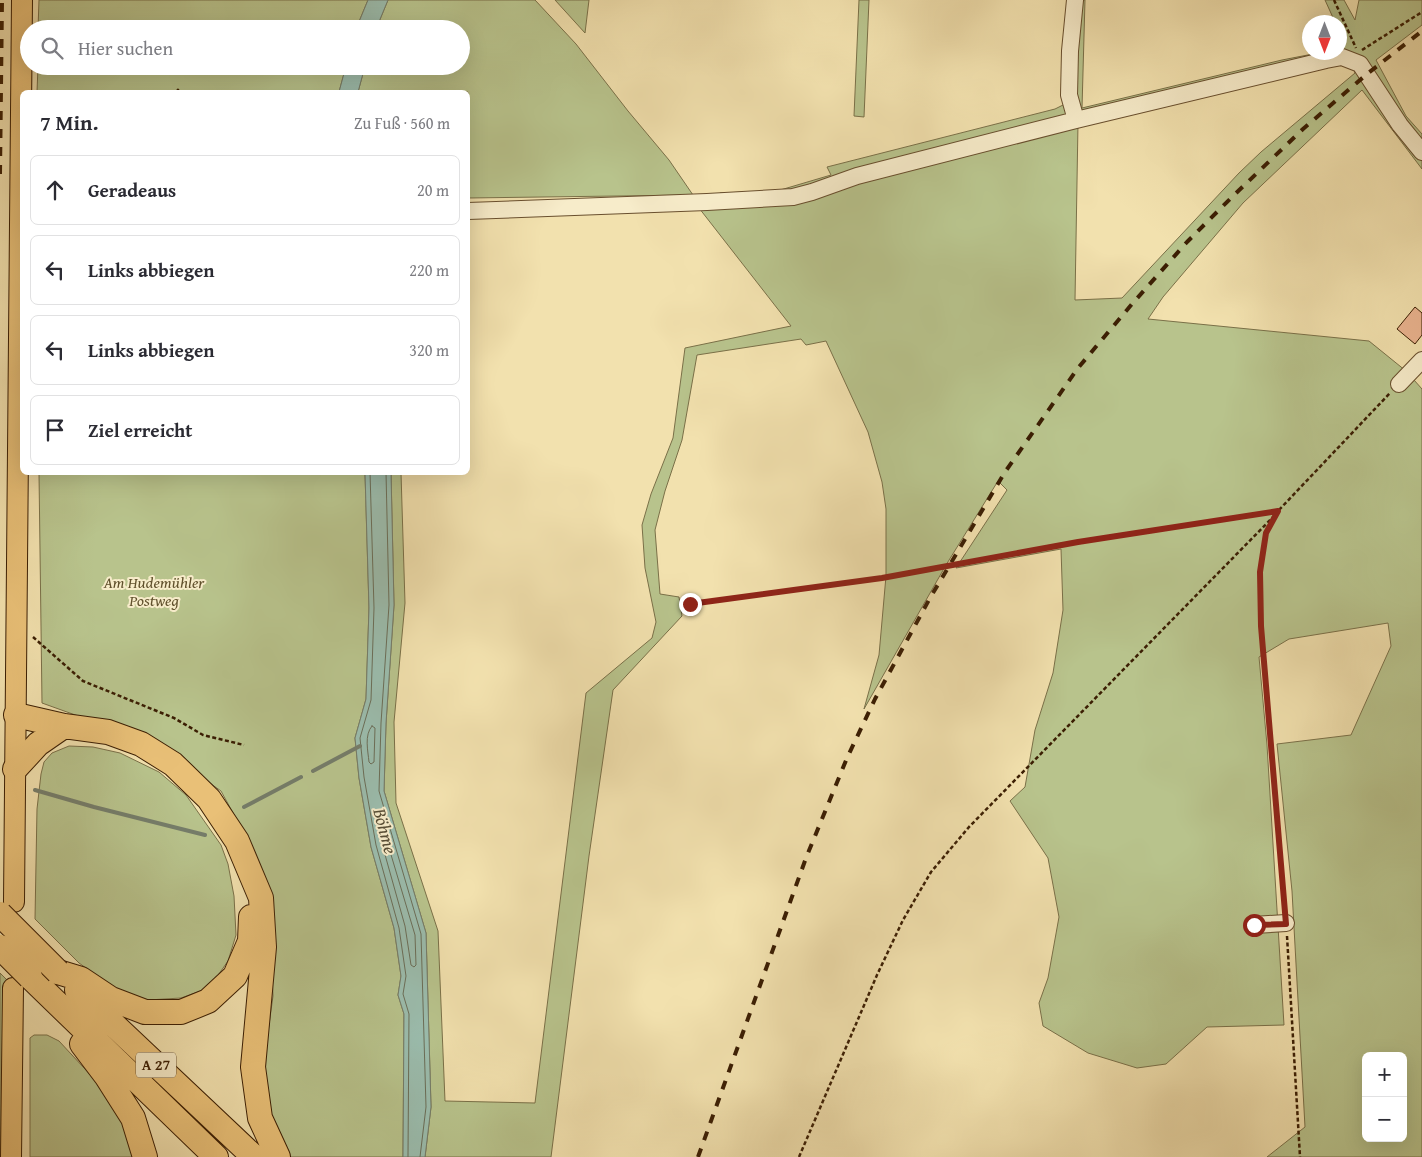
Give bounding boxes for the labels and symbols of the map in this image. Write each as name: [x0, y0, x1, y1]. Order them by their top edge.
north arrow: [1302, 15, 1347, 60]
park label: Am Hudemühler Postweg: [103, 570, 205, 612]
route end: [679, 593, 702, 616]
water label: Böhme: [366, 804, 405, 857]
route start: [1243, 914, 1266, 937]
road number: A 27: [136, 1052, 176, 1078]

